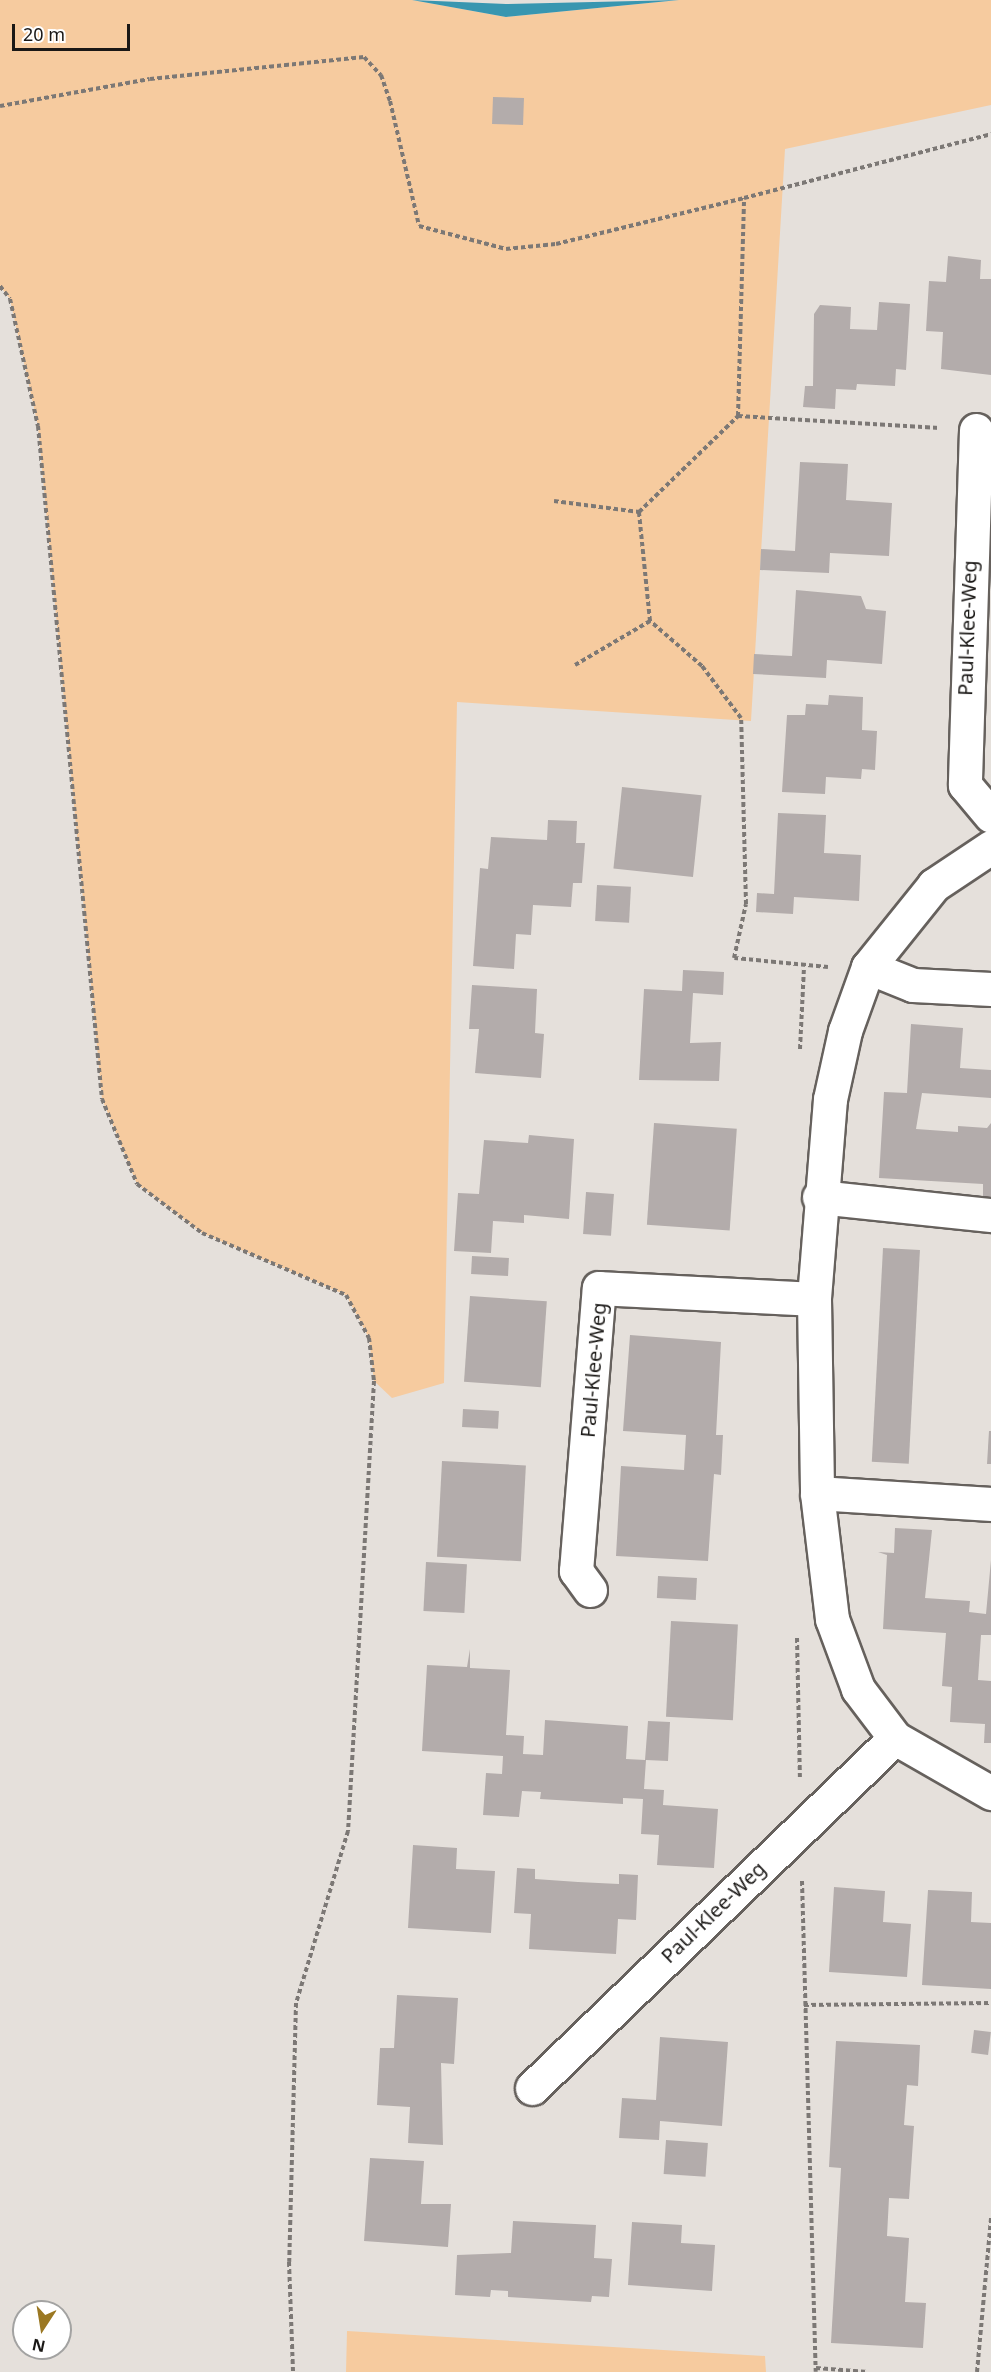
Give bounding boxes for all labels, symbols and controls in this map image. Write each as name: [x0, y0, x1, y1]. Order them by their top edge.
scale bar: [15, 12, 134, 50]
text: 20 m: [23, 22, 65, 46]
street label: Paul-Klee-Weg: [953, 560, 981, 696]
street label: Paul-Klee-Weg: [575, 1301, 611, 1439]
street label: Paul-Klee-Weg: [656, 1856, 770, 1968]
north arrow: [12, 2300, 72, 2360]
text: N: [30, 2334, 47, 2358]

